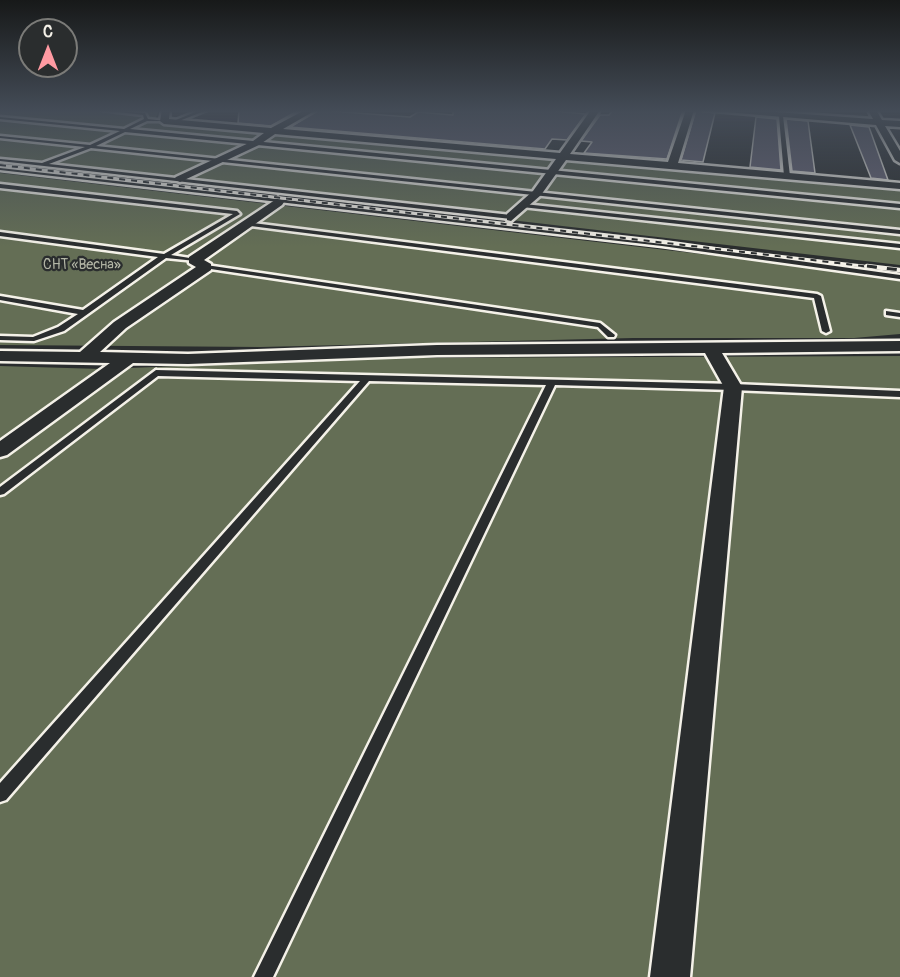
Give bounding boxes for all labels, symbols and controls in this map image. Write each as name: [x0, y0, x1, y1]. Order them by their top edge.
north arrow: [18, 18, 78, 78]
text: С: [43, 22, 53, 42]
park label: СНТ «Весна»: [43, 257, 121, 273]

